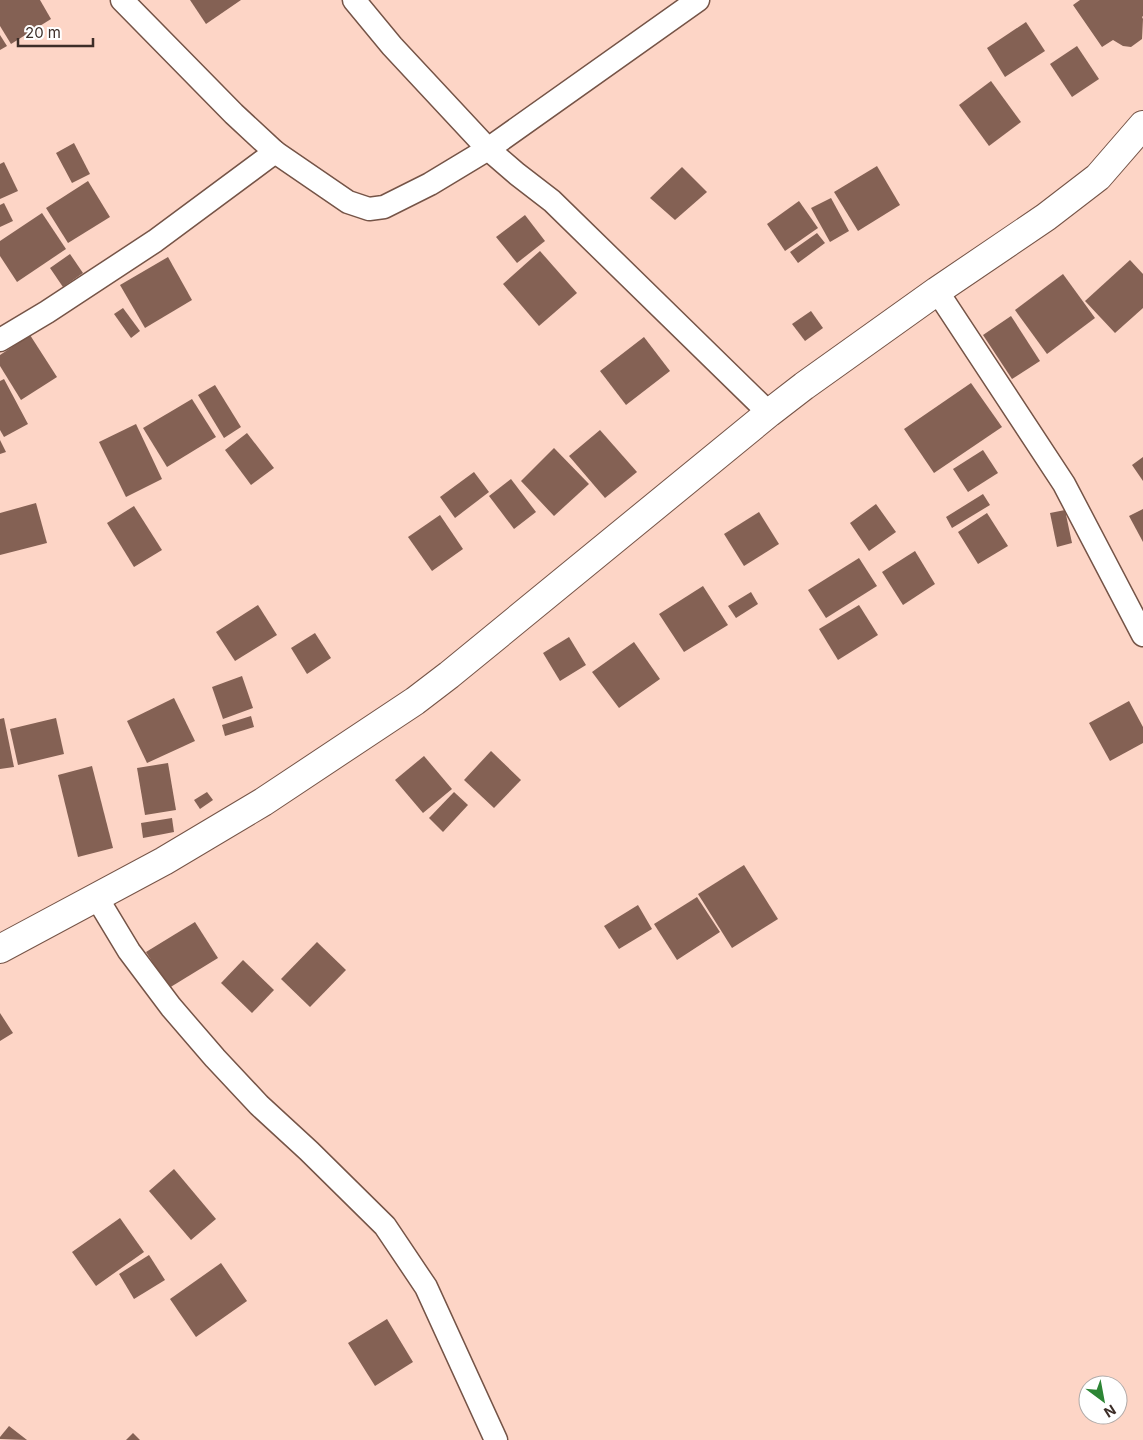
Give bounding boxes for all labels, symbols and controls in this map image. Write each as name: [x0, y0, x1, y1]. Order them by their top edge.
scale bar: [18, 15, 92, 47]
text: 20 m: [25, 23, 61, 42]
north arrow: [1078, 1375, 1128, 1425]
text: N: [1101, 1401, 1119, 1421]

